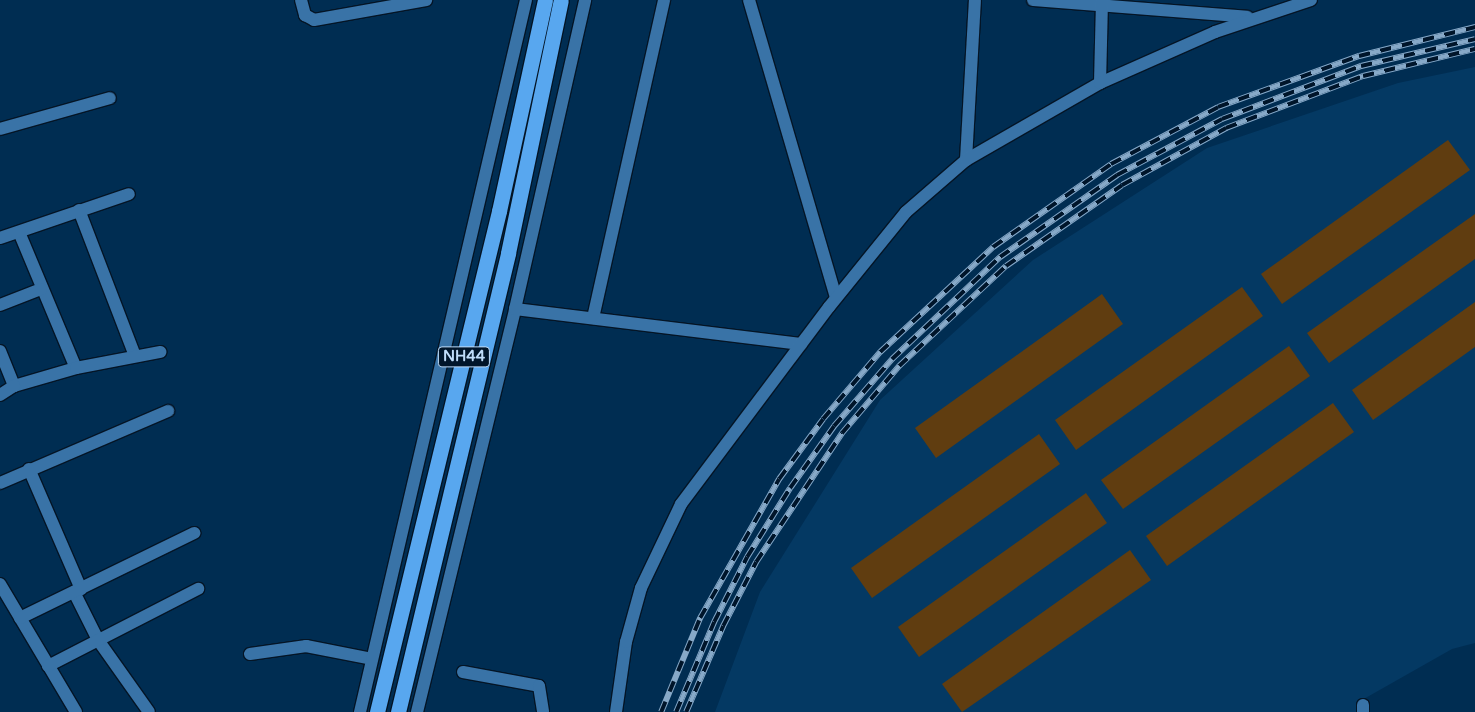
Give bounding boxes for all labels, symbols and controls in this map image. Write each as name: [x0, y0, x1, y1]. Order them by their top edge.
road number: NH44: [438, 344, 490, 370]

